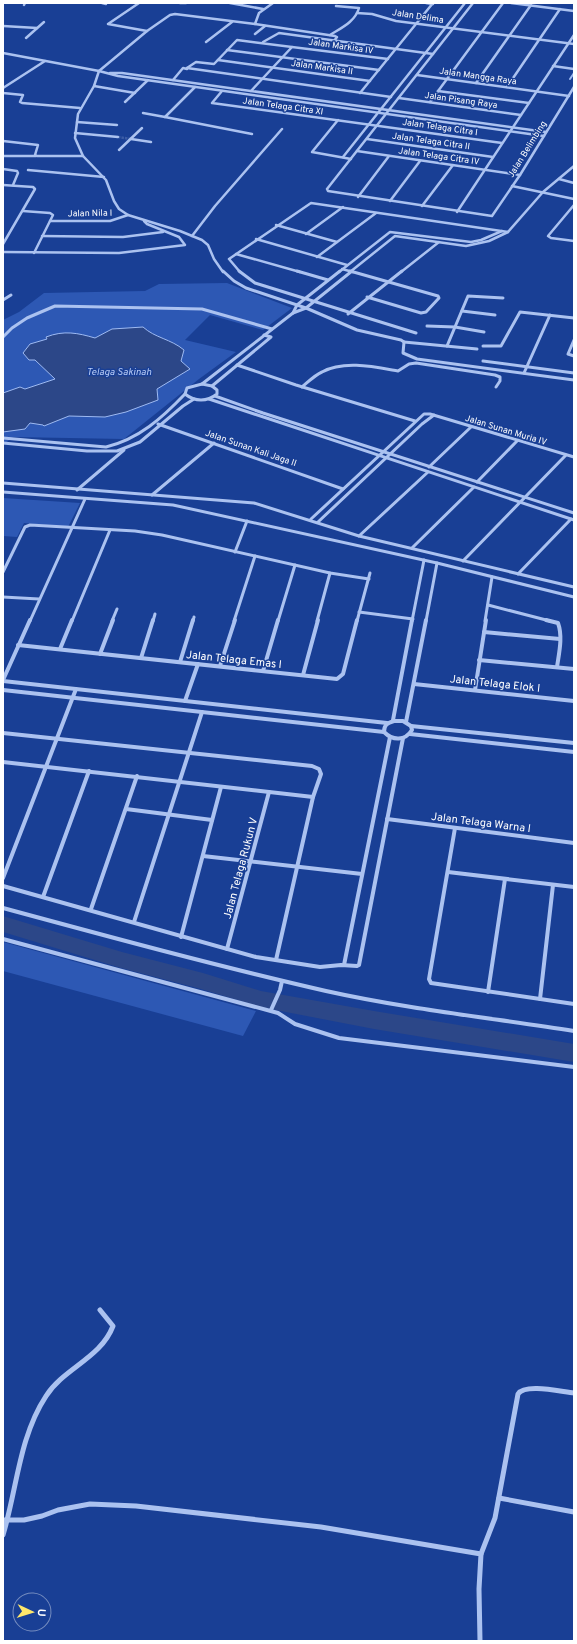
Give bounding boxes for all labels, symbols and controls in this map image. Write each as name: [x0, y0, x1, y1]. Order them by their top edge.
street label: Jalan Delima: [391, 7, 445, 26]
street label: Jalan Markisa IV: [308, 36, 374, 57]
street label: Jalan Markisa II: [290, 58, 354, 77]
street label: Jalan Mangga Raya: [439, 66, 518, 87]
street label: Jalan Pisang Raya: [424, 90, 498, 111]
street label: Jalan Telaga Citra XI: [242, 95, 324, 118]
street label: Jalan Telaga Citra I: [402, 117, 478, 138]
street label: Jalan Belimbing: [506, 119, 549, 180]
street label: Jalan Telaga Citra II: [391, 131, 471, 152]
street label: Jalan Telaga Citra IV: [398, 145, 480, 168]
street label: Jalan Nila I: [68, 208, 112, 219]
water label: Telaga Sakinah: [87, 366, 152, 379]
street label: Jalan Sunan Muria IV: [464, 413, 548, 448]
street label: Jalan Sunan Kali Jaga II: [204, 428, 298, 469]
street label: Jalan Telaga Emas I: [185, 648, 283, 672]
street label: Jalan Telaga Elok I: [449, 672, 541, 696]
street label: Jalan Telaga Warna I: [430, 810, 532, 836]
street label: Jalan Telaga Rukun V: [221, 816, 261, 921]
north arrow: [12, 1592, 52, 1632]
text: U: [34, 1608, 48, 1617]

